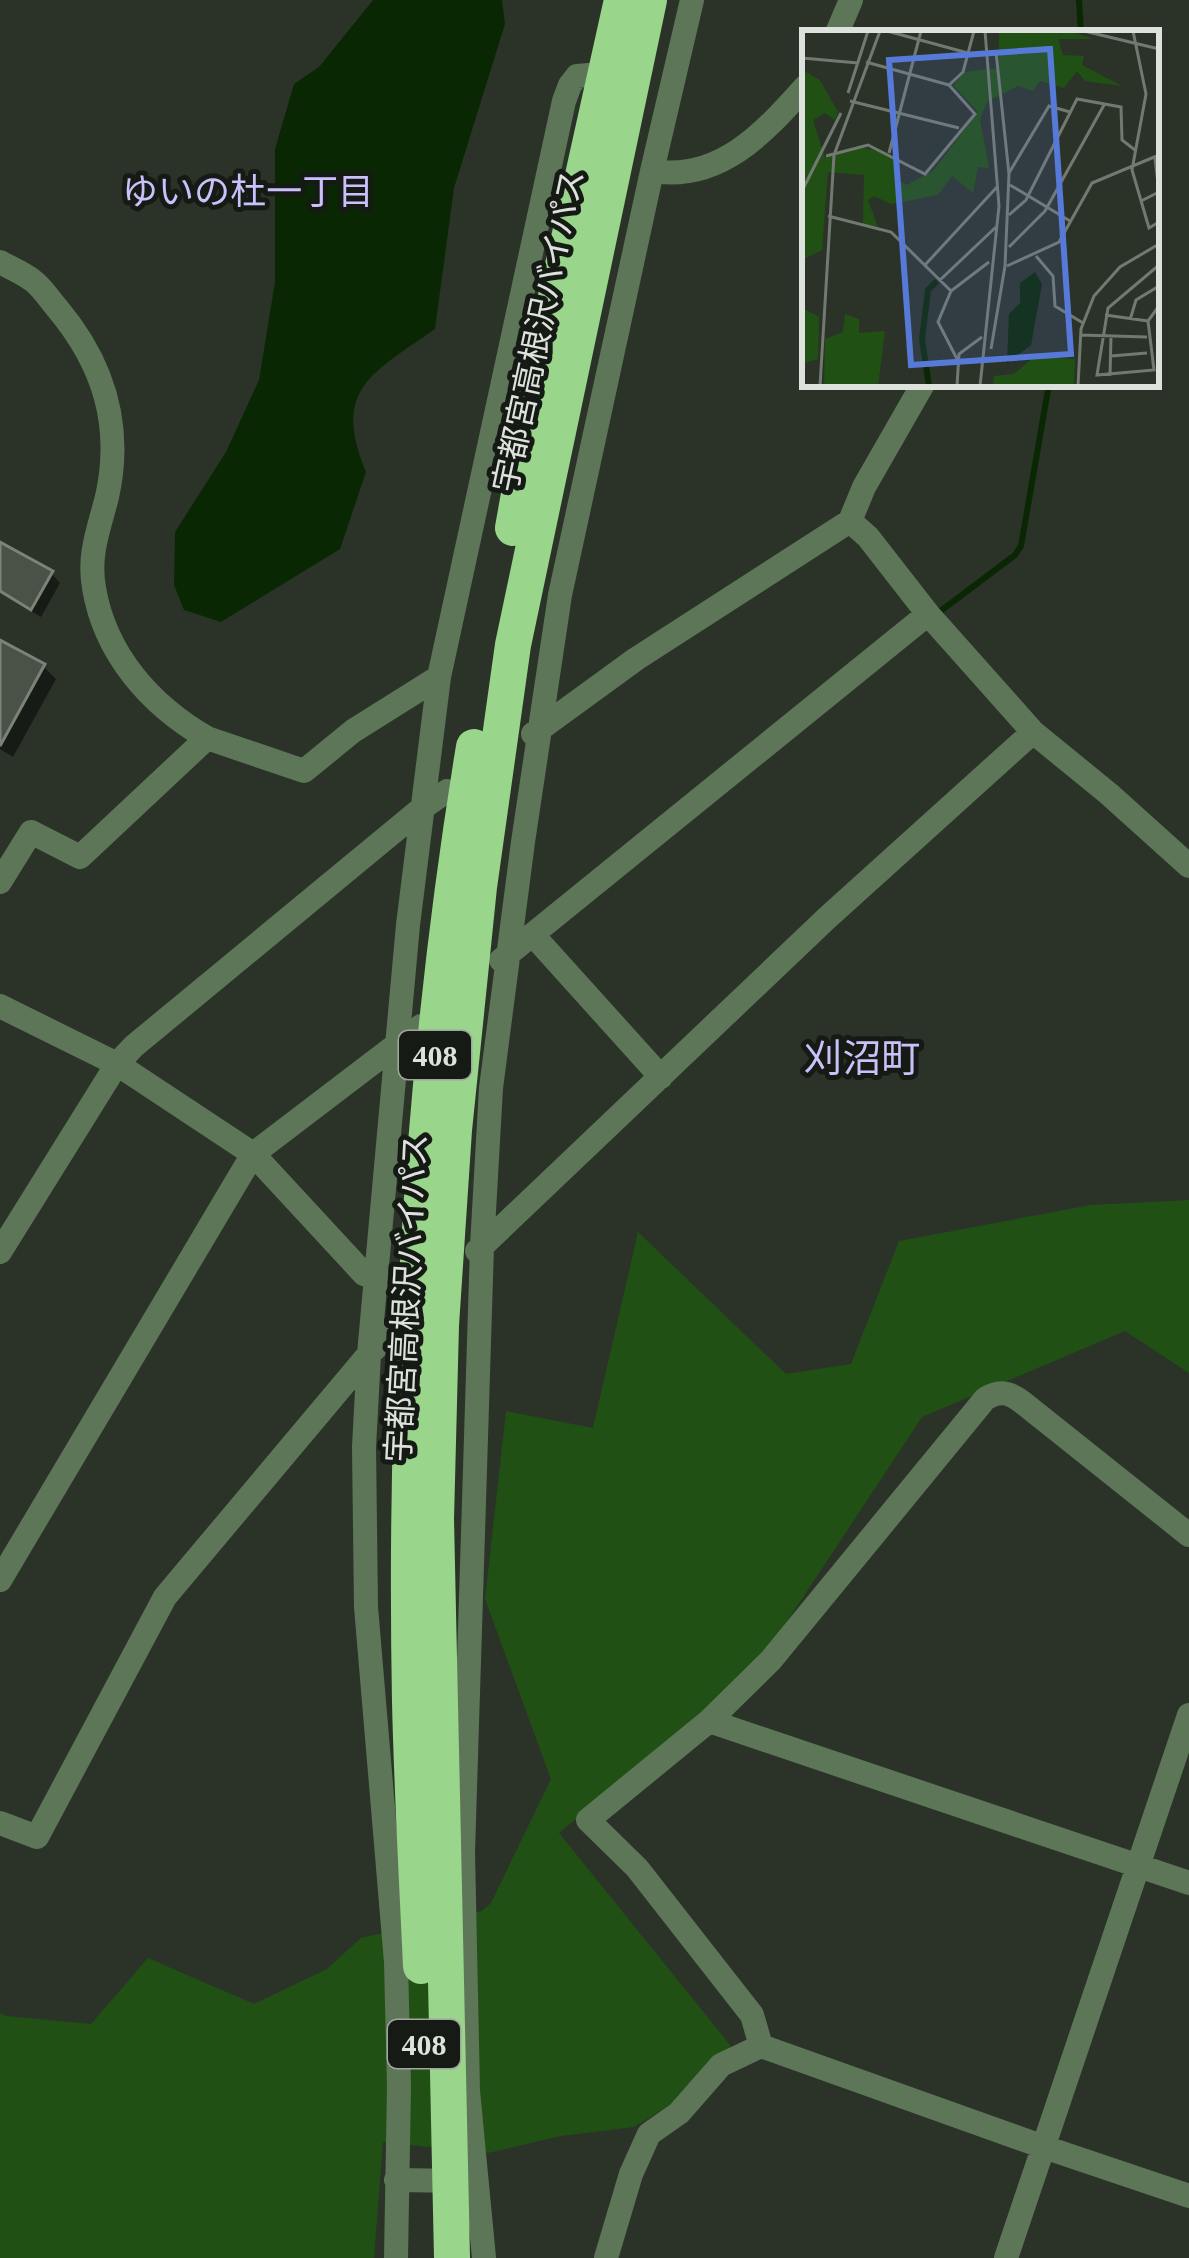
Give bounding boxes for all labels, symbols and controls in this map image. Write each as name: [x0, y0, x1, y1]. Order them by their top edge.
inset map: [802, 30, 1159, 387]
street label: 宇都宮高根沢バイパス: [487, 166, 591, 496]
district label: ゆいの杜一丁目: [122, 172, 374, 212]
road number: 408: [399, 1031, 471, 1079]
district label: 刈沼町: [803, 1037, 921, 1080]
street label: 宇都宮高根沢バイパス: [380, 1133, 434, 1463]
road number: 408: [388, 2020, 460, 2068]

